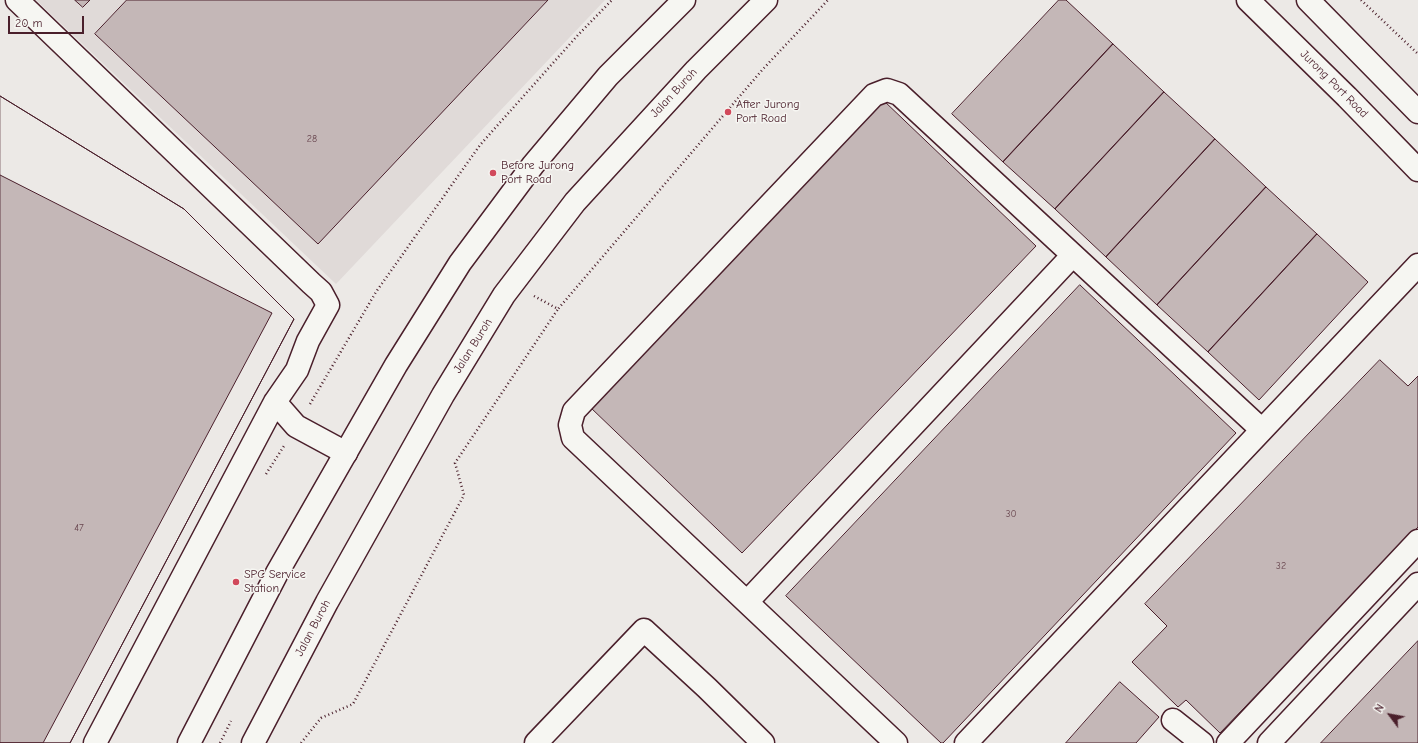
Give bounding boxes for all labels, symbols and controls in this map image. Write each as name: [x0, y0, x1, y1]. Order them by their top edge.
scale bar: [10, 8, 86, 34]
text: 20 m: [15, 16, 43, 30]
street label: Jurong Port Road: [1297, 47, 1371, 121]
street label: Jalan Buroh: [648, 65, 700, 121]
place label: After Jurong Port Road: [736, 98, 800, 126]
marker: After Jurong Port Road: [723, 107, 733, 117]
house number: 28: [307, 133, 317, 145]
place label: Before Jurong Port Road: [501, 159, 574, 187]
marker: Before Jurong Port Road: [488, 168, 498, 178]
street label: Jalan Buroh: [450, 316, 496, 376]
house number: 30: [1005, 508, 1017, 520]
house number: 47: [74, 522, 84, 534]
house number: 32: [1276, 560, 1286, 572]
place label: SPC Service Station: [244, 568, 306, 596]
marker: SPC Service Station: [231, 577, 241, 587]
street label: Jalan Buroh: [292, 597, 334, 659]
north arrow: [1370, 695, 1410, 735]
text: N: [1372, 702, 1387, 715]

